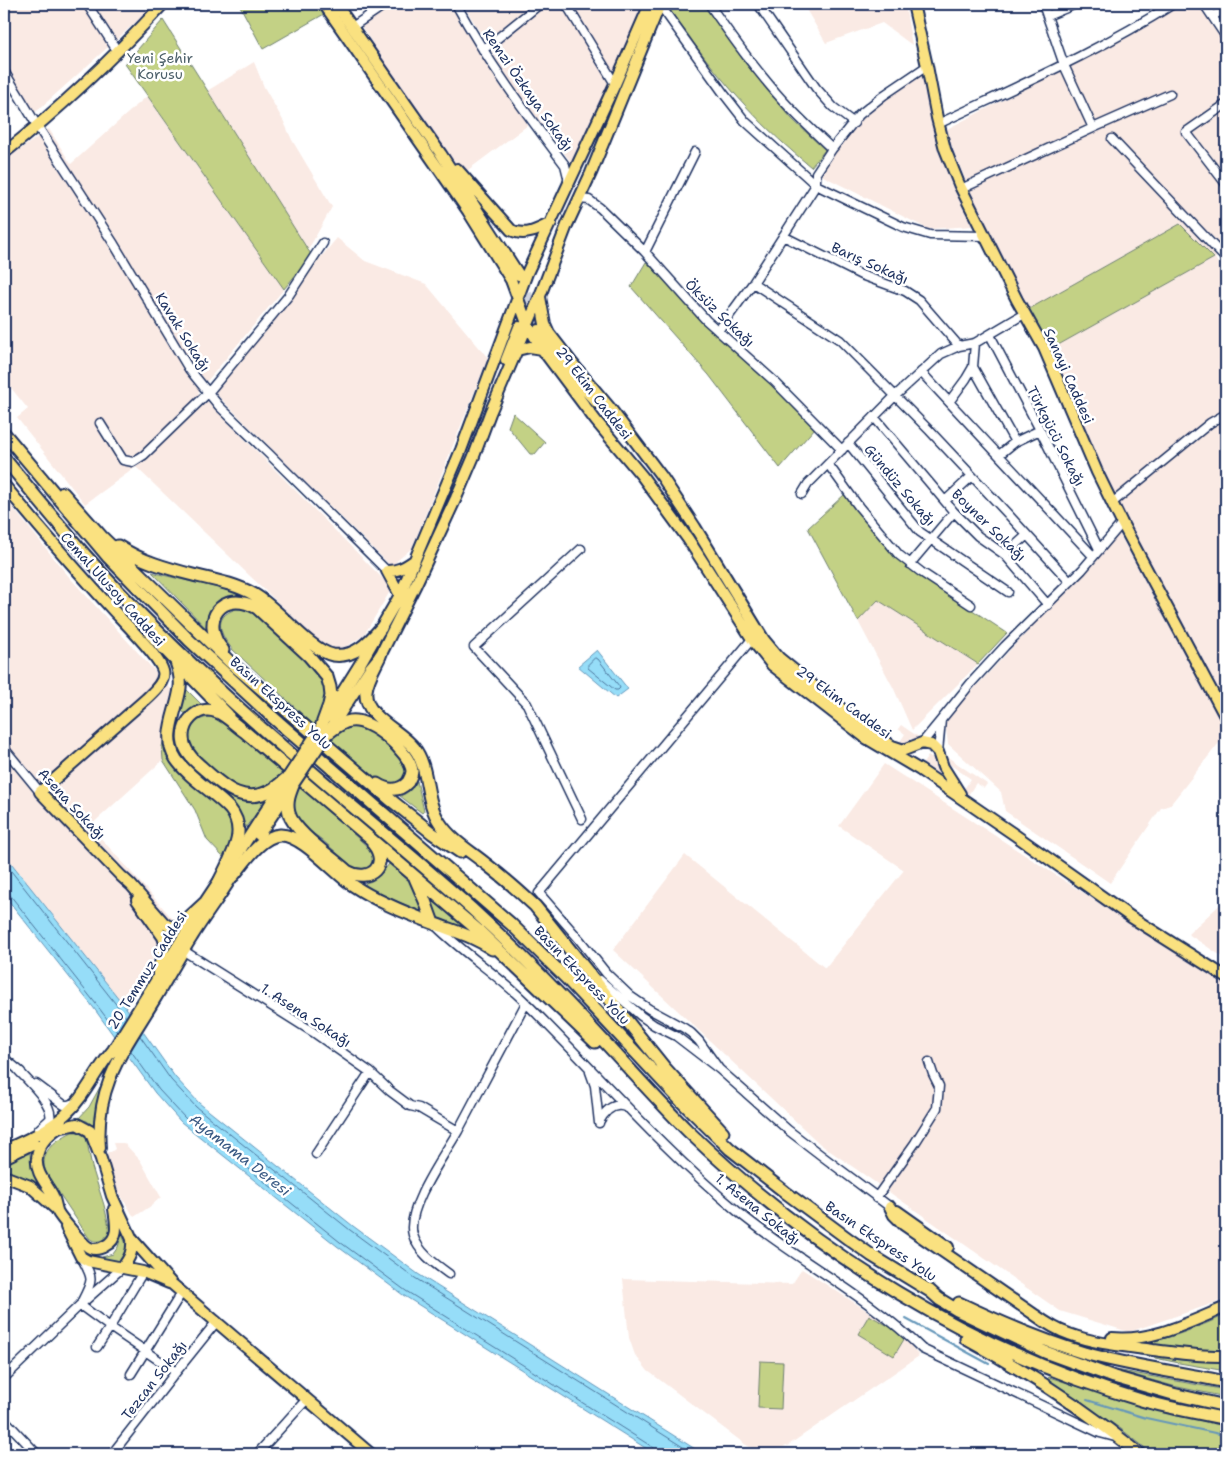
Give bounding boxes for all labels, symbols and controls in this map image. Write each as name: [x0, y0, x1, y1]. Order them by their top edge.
street label: Remzi Özkaya Sokağı: [479, 25, 577, 155]
park label: Yeni Şehir Korusu: [127, 49, 193, 83]
street label: Barış Sokağı: [829, 238, 911, 288]
street label: Öksüz Sokağı: [681, 275, 759, 351]
street label: Kavak Sokağı: [151, 289, 215, 375]
street label: Sanayi Caddesi: [1040, 325, 1098, 427]
street label: 29 Ekim Caddesi: [552, 343, 636, 443]
street label: Türkgücü Sokağı: [1023, 383, 1089, 489]
street label: Gündüz Sokağı: [861, 440, 939, 530]
street label: Boyner Sokağı: [948, 485, 1030, 565]
street label: Cemal Ulusoy Caddesi: [57, 528, 169, 650]
street label: Basın Ekspress Yolu: [226, 653, 336, 753]
street label: 29 Ekim Caddesi: [793, 661, 895, 743]
street label: Asena Sokağı: [34, 765, 110, 843]
street label: 20 Temmuz Caddesi: [103, 907, 191, 1033]
street label: Basın Ekspress Yolu: [530, 922, 634, 1028]
street label: 1. Asena Sokağı: [257, 979, 355, 1051]
water label: Ayamama Deresi: [185, 1109, 295, 1201]
street label: 1. Asena Sokağı: [712, 1169, 804, 1249]
street label: Basın Ekspress Yolu: [822, 1197, 940, 1285]
street label: Tezcan Sokağı: [117, 1337, 191, 1423]

